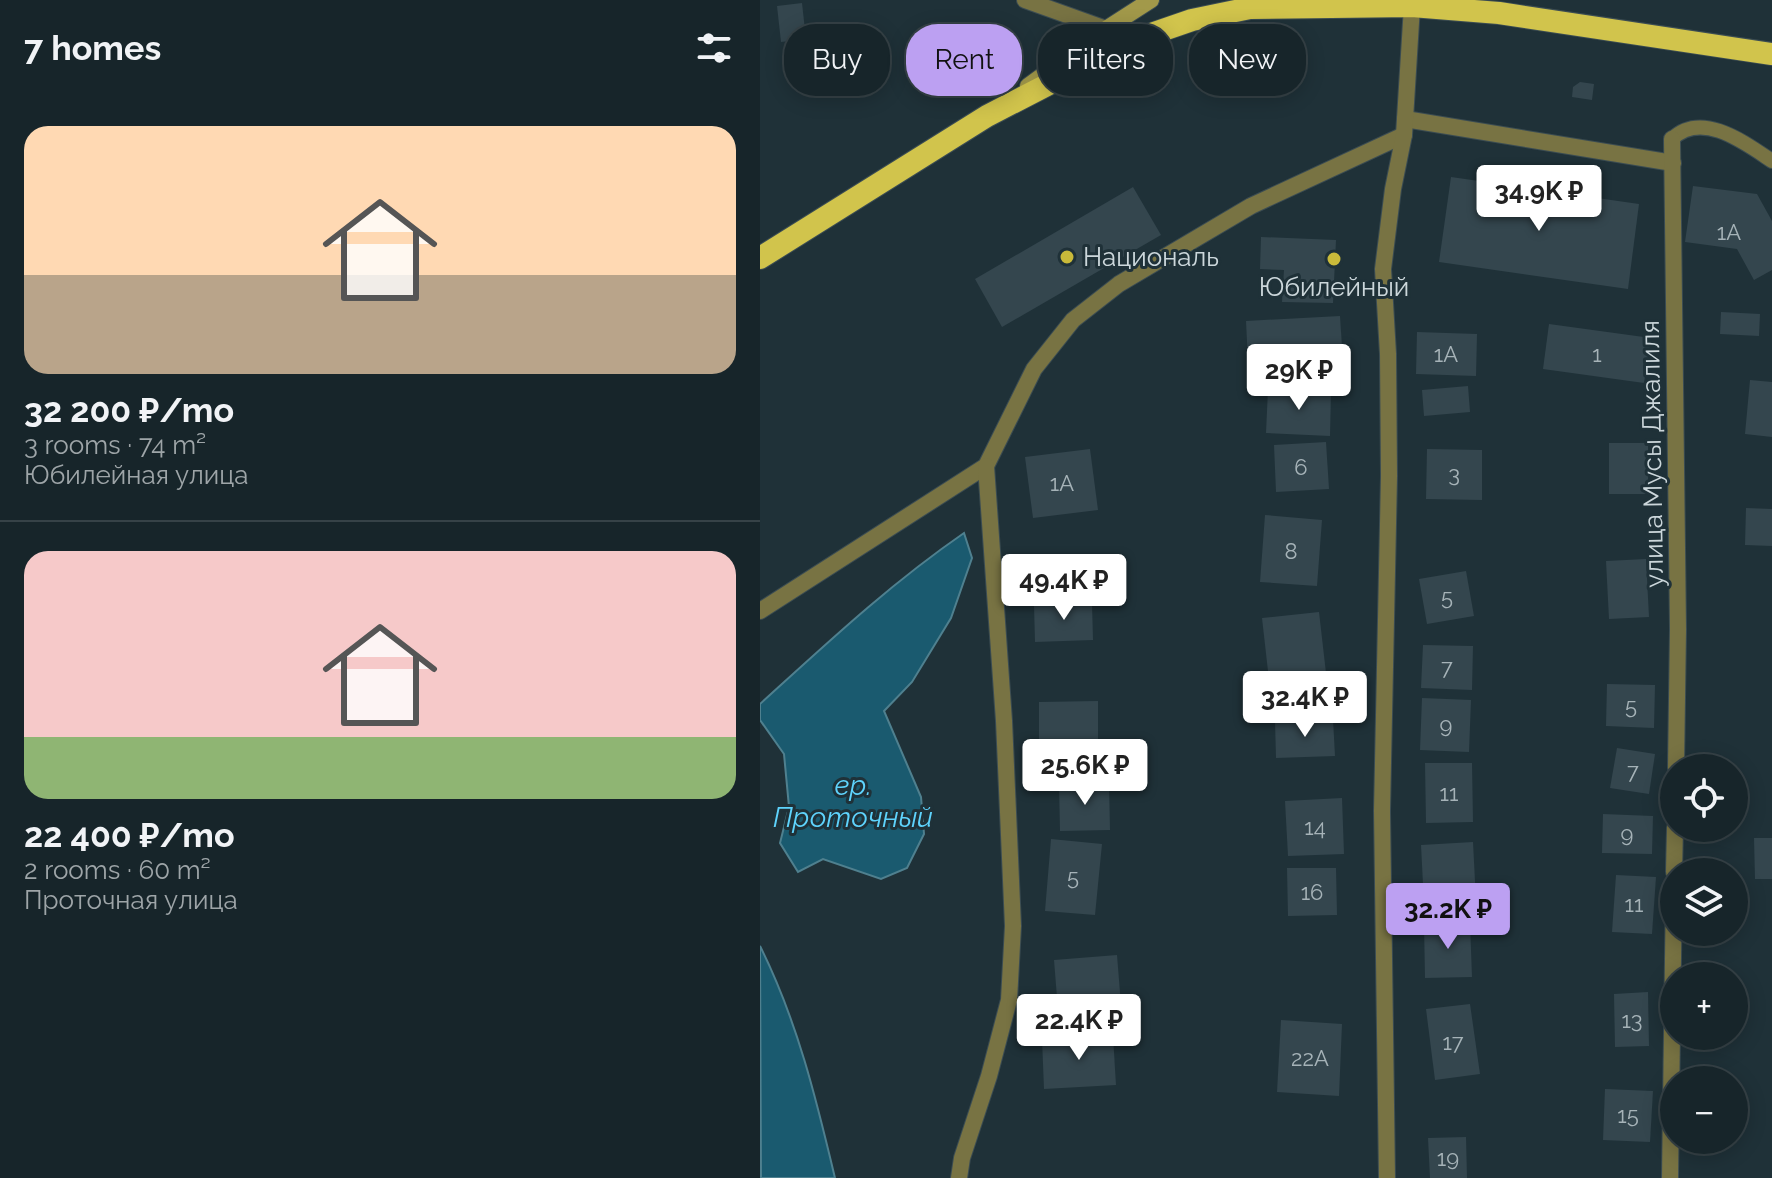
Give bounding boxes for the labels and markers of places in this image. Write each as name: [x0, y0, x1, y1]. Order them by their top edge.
pin: 34.9K ₽: [1465, 165, 1613, 233]
place label: Националь: [1083, 242, 1219, 272]
marker: Националь: [1058, 248, 1076, 266]
marker: Юбилейный: [1325, 250, 1343, 268]
place label: Юбилейный: [1259, 272, 1409, 302]
pin: 29K ₽: [1243, 344, 1355, 412]
pin: 49.4K ₽: [990, 554, 1138, 622]
pin: 32.4K ₽: [1231, 671, 1379, 739]
pin: 25.6K ₽: [1011, 739, 1159, 807]
pin: 32.2K ₽: [1374, 883, 1522, 951]
pin: 22.4K ₽: [1005, 994, 1153, 1062]

